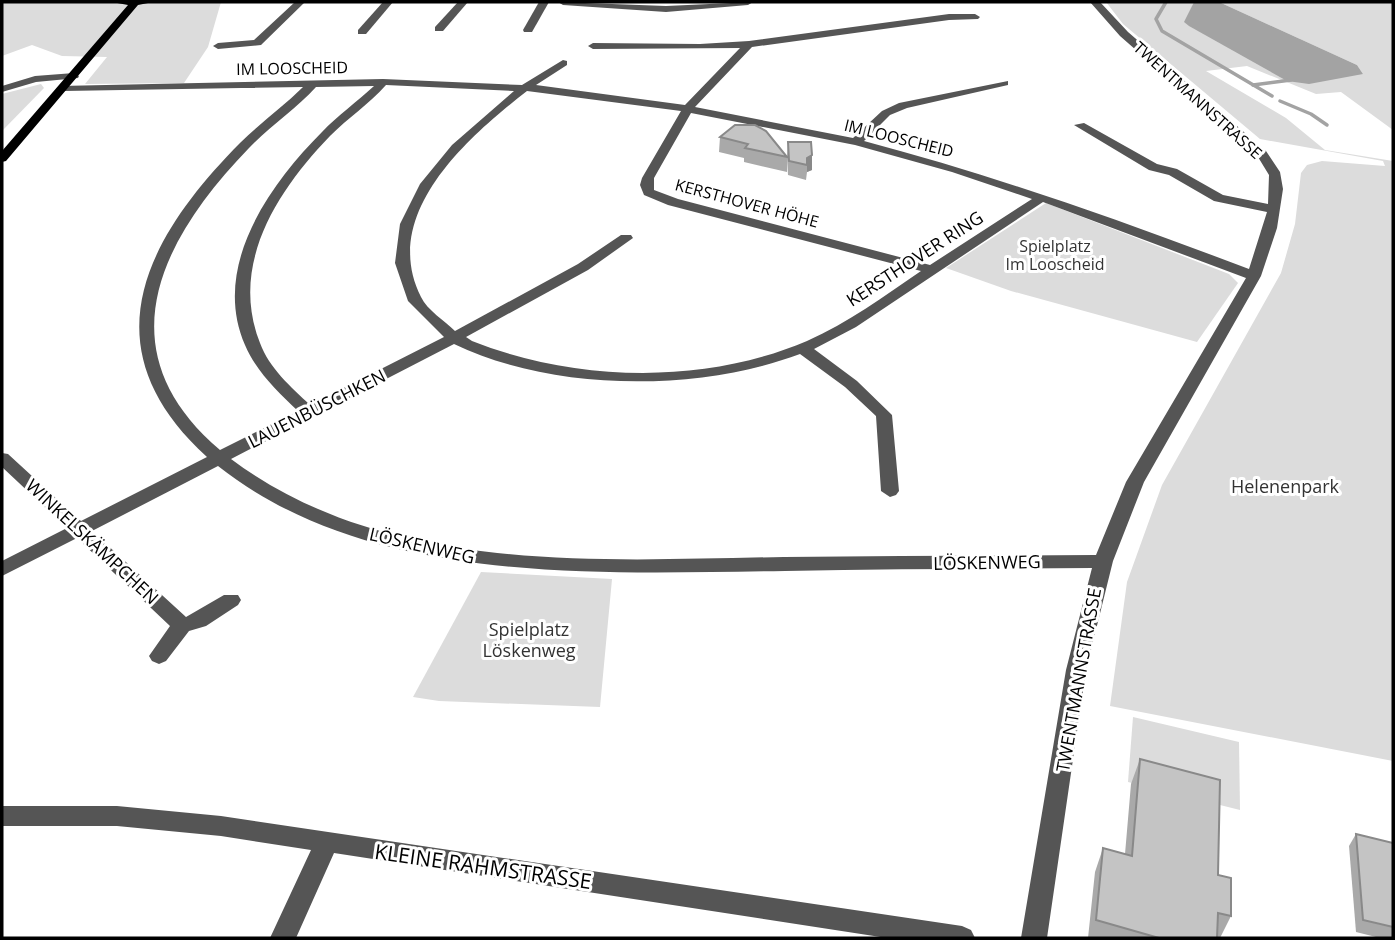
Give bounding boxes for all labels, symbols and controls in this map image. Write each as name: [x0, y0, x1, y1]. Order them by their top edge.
street label: TWENTMANNSTRASSE: [1129, 36, 1267, 164]
street label: IM LOOSCHEID: [236, 56, 348, 80]
street label: IM LOOSCHEID: [842, 114, 956, 162]
street label: KERSTHOVER HÖHE: [673, 173, 821, 233]
street label: KERSTHOVER RING: [841, 205, 987, 311]
park label: Spielplatz Im Looscheid: [1006, 235, 1104, 275]
street label: LAUENBÜSCHKEN: [244, 363, 389, 453]
street label: WINKELSKÄMPCHEN: [21, 473, 164, 609]
park label: Helenenpark: [1231, 474, 1340, 498]
street label: LÖSKENWEG: [367, 521, 477, 569]
street label: LÖSKENWEG: [933, 549, 1041, 575]
street label: TWENTMANNSTRASSE: [1050, 586, 1106, 774]
park label: Spielplatz Löskenweg: [482, 617, 576, 662]
street label: KLEINE RAHMSTRASSE: [373, 837, 593, 895]

